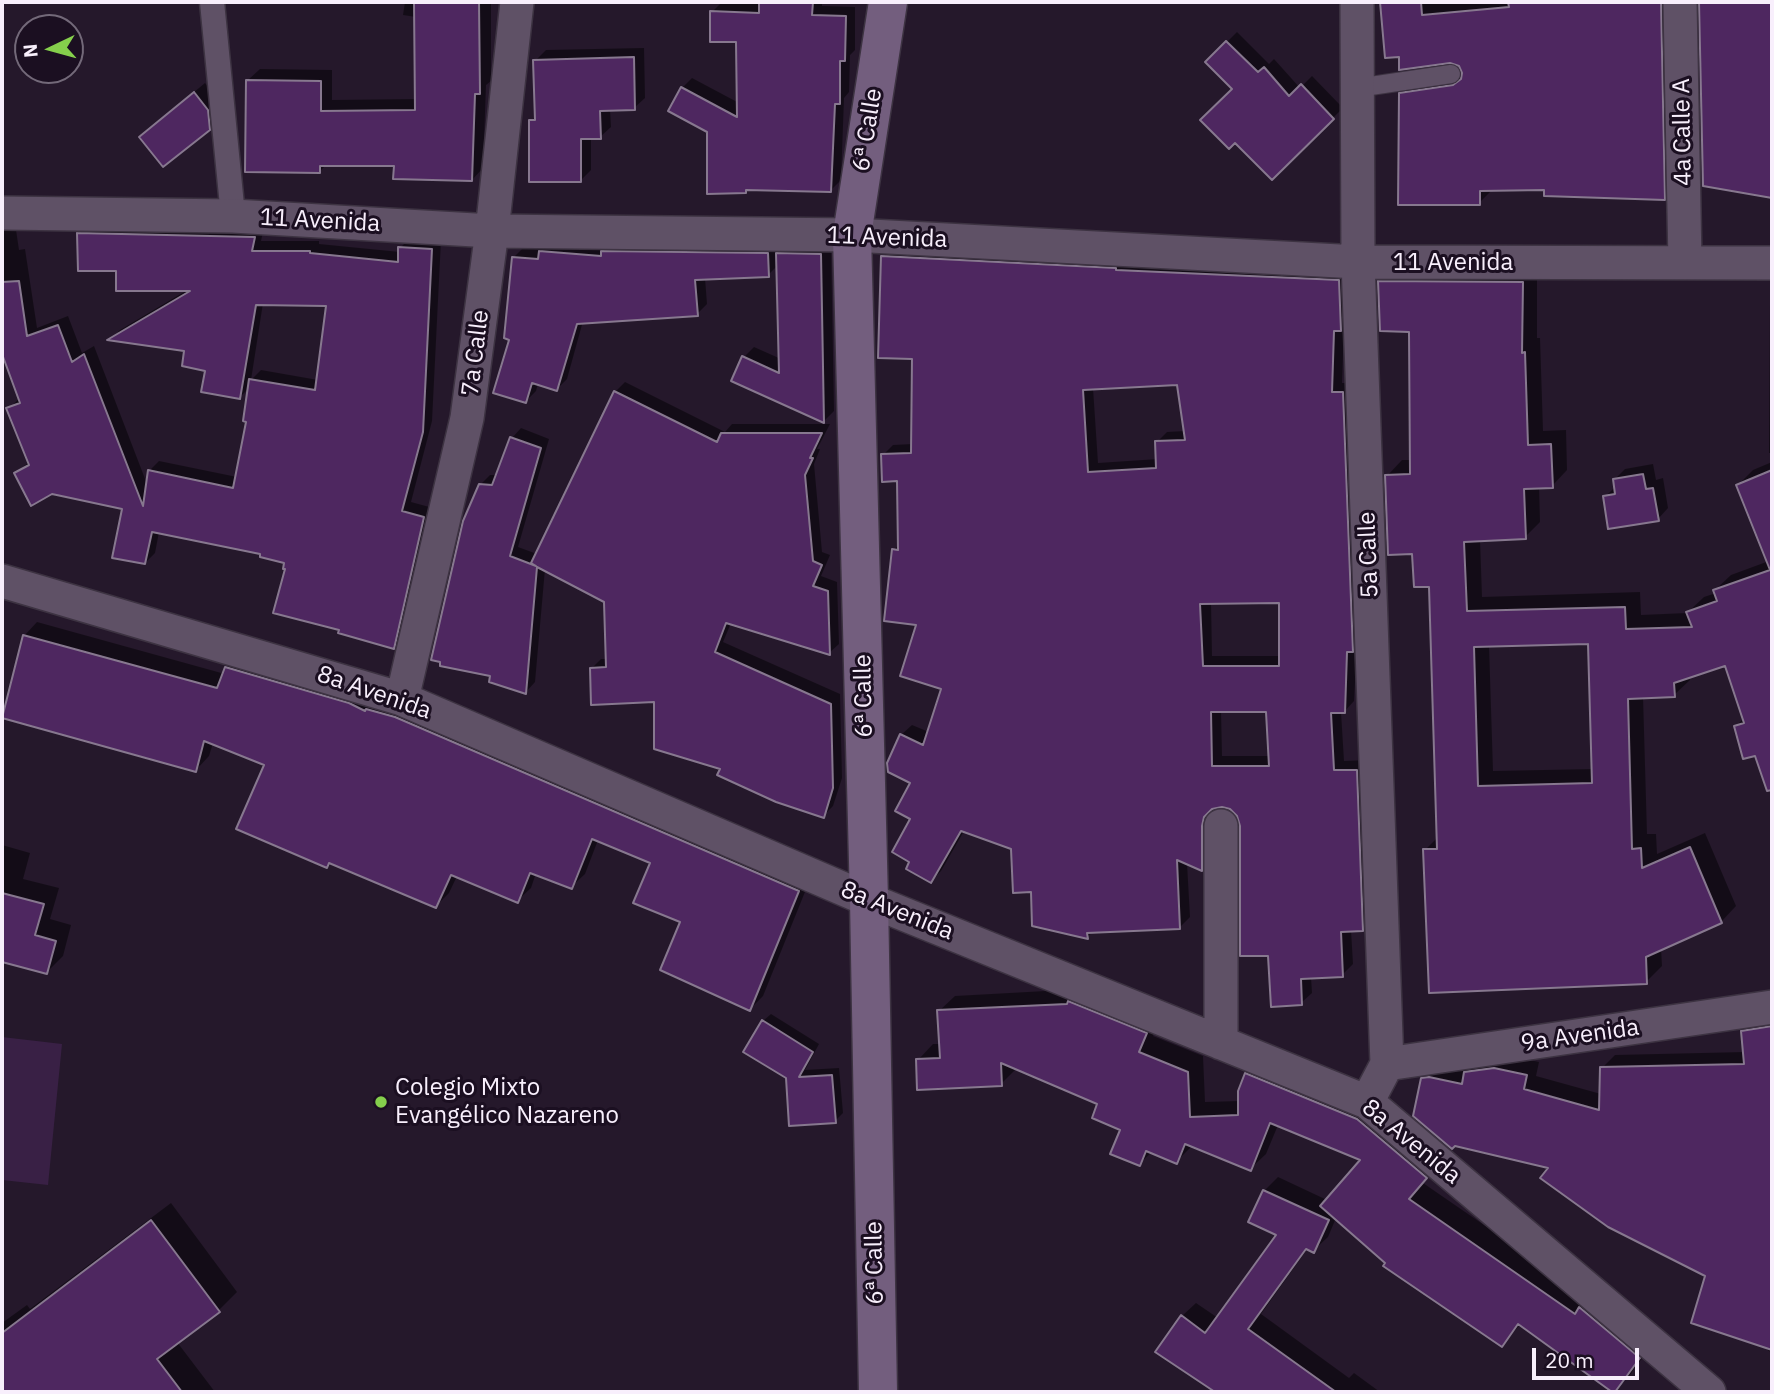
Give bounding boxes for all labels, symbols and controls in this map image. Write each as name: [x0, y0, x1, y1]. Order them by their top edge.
north arrow: [14, 14, 84, 84]
text: N: [18, 43, 43, 59]
street label: 4a Calle A: [1668, 78, 1698, 186]
street label: 6ª Calle: [847, 87, 889, 173]
street label: 11 Avenida: [259, 203, 381, 239]
street label: 11 Avenida: [826, 222, 948, 254]
street label: 11 Avenida: [1393, 249, 1513, 277]
street label: 7a Calle: [456, 308, 496, 398]
street label: 5a Calle: [1353, 511, 1385, 599]
street label: 6ª Calle: [849, 654, 879, 738]
street label: 8a Avenida: [313, 660, 435, 726]
street label: 8a Avenida: [836, 875, 958, 947]
street label: 9a Avenida: [1519, 1013, 1641, 1059]
place label: Colegio Mixto Evangélico Nazareno: [395, 1074, 619, 1130]
street label: 8a Avenida: [1356, 1093, 1466, 1191]
marker: Colegio Mixto Evangélico Nazareno: [373, 1094, 389, 1110]
street label: 6ª Calle: [860, 1221, 890, 1305]
scale bar: [1536, 1334, 1643, 1378]
text: 20 m: [1545, 1346, 1594, 1374]

